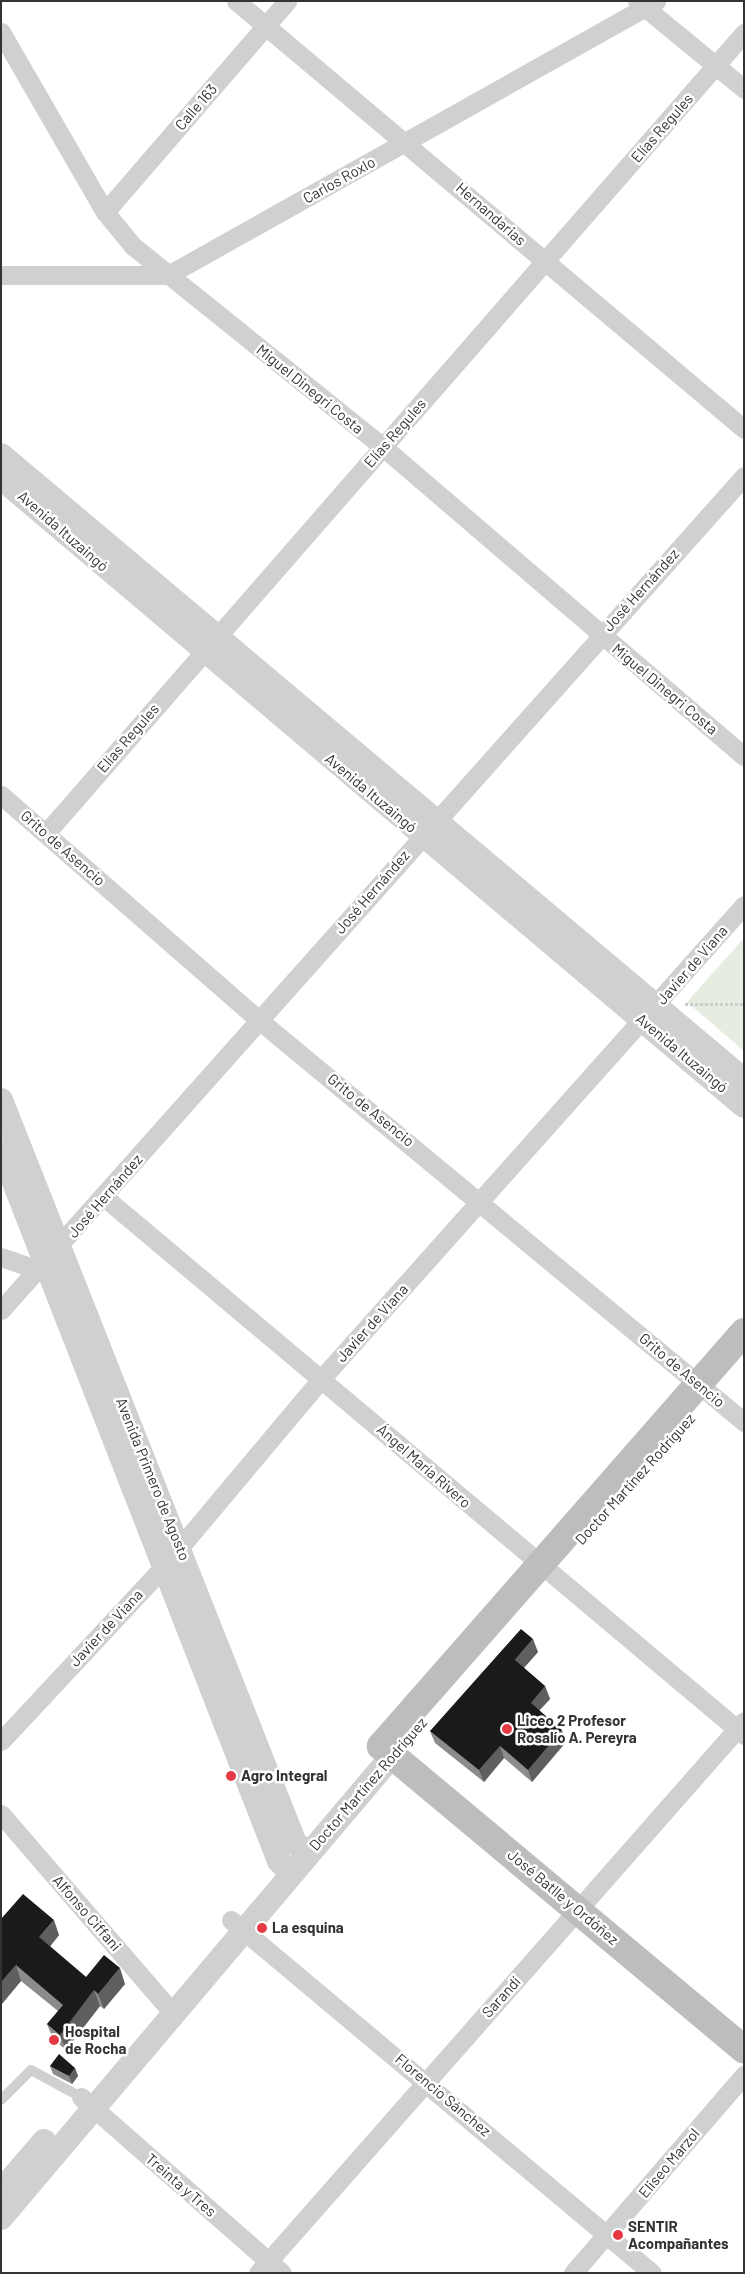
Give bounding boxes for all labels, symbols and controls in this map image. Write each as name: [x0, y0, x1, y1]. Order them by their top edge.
street label: Calle 163: [171, 80, 221, 134]
street label: Elías Regules: [627, 90, 697, 166]
street label: Carlos Roxlo: [300, 153, 378, 207]
street label: Hernandarias: [452, 179, 530, 249]
street label: Miguel Dinegri Costa: [253, 340, 367, 438]
street label: Elías Regules: [360, 395, 430, 471]
street label: Avenida Ituzaingó: [14, 487, 112, 575]
street label: José Hernández: [599, 545, 683, 635]
street label: Miguel Dinegri Costa: [609, 640, 721, 738]
street label: Elías Regules: [93, 700, 163, 776]
street label: Avenida Ituzaingó: [322, 749, 420, 837]
street label: Grito de Asencio: [17, 806, 109, 890]
street label: José Hernández: [331, 847, 413, 937]
street label: Javier de Viana: [653, 922, 731, 1008]
street label: Avenida Ituzaingó: [633, 1009, 731, 1097]
street label: Grito de Asencio: [324, 1070, 418, 1150]
street label: José Hernández: [64, 1151, 146, 1241]
street label: Javier de Viana: [332, 1280, 412, 1366]
street label: Grito de Asencio: [636, 1329, 728, 1411]
street label: Avenida Primero de Agosto: [112, 1395, 194, 1563]
street label: Doctor Martínez Rodríguez: [571, 1410, 699, 1548]
street label: Ángel María Rivero: [373, 1420, 475, 1512]
street label: Javier de Viana: [66, 1586, 146, 1670]
place label: Liceo 2 Profesor Rosalío A. Pereyra: [517, 1711, 637, 1746]
street label: Doctor Martínez Rodríguez: [305, 1714, 431, 1854]
marker: Liceo 2 Profesor Rosalío A. Pereyra: [501, 1723, 513, 1735]
place label: Agro Integral: [241, 1767, 328, 1785]
marker: Agro Integral: [225, 1770, 237, 1782]
street label: José Batlle y Ordóñez: [504, 1845, 622, 1949]
street label: Alfonso Ciffani: [49, 1871, 125, 1955]
place label: La esquina: [272, 1919, 344, 1937]
marker: La esquina: [256, 1922, 268, 1934]
street label: Sarandí: [478, 1973, 524, 2021]
place label: Hospital de Rocha: [65, 2022, 126, 2057]
marker: Hospital de Rocha: [47, 2033, 61, 2047]
street label: Florencio Sánchez: [392, 2050, 494, 2140]
street label: Eliseo Marzol: [635, 2125, 703, 2201]
street label: Treinta y Tres: [142, 2150, 220, 2220]
place label: SENTIR Acompañantes: [628, 2217, 729, 2252]
marker: SENTIR Acompañantes: [612, 2229, 624, 2241]

